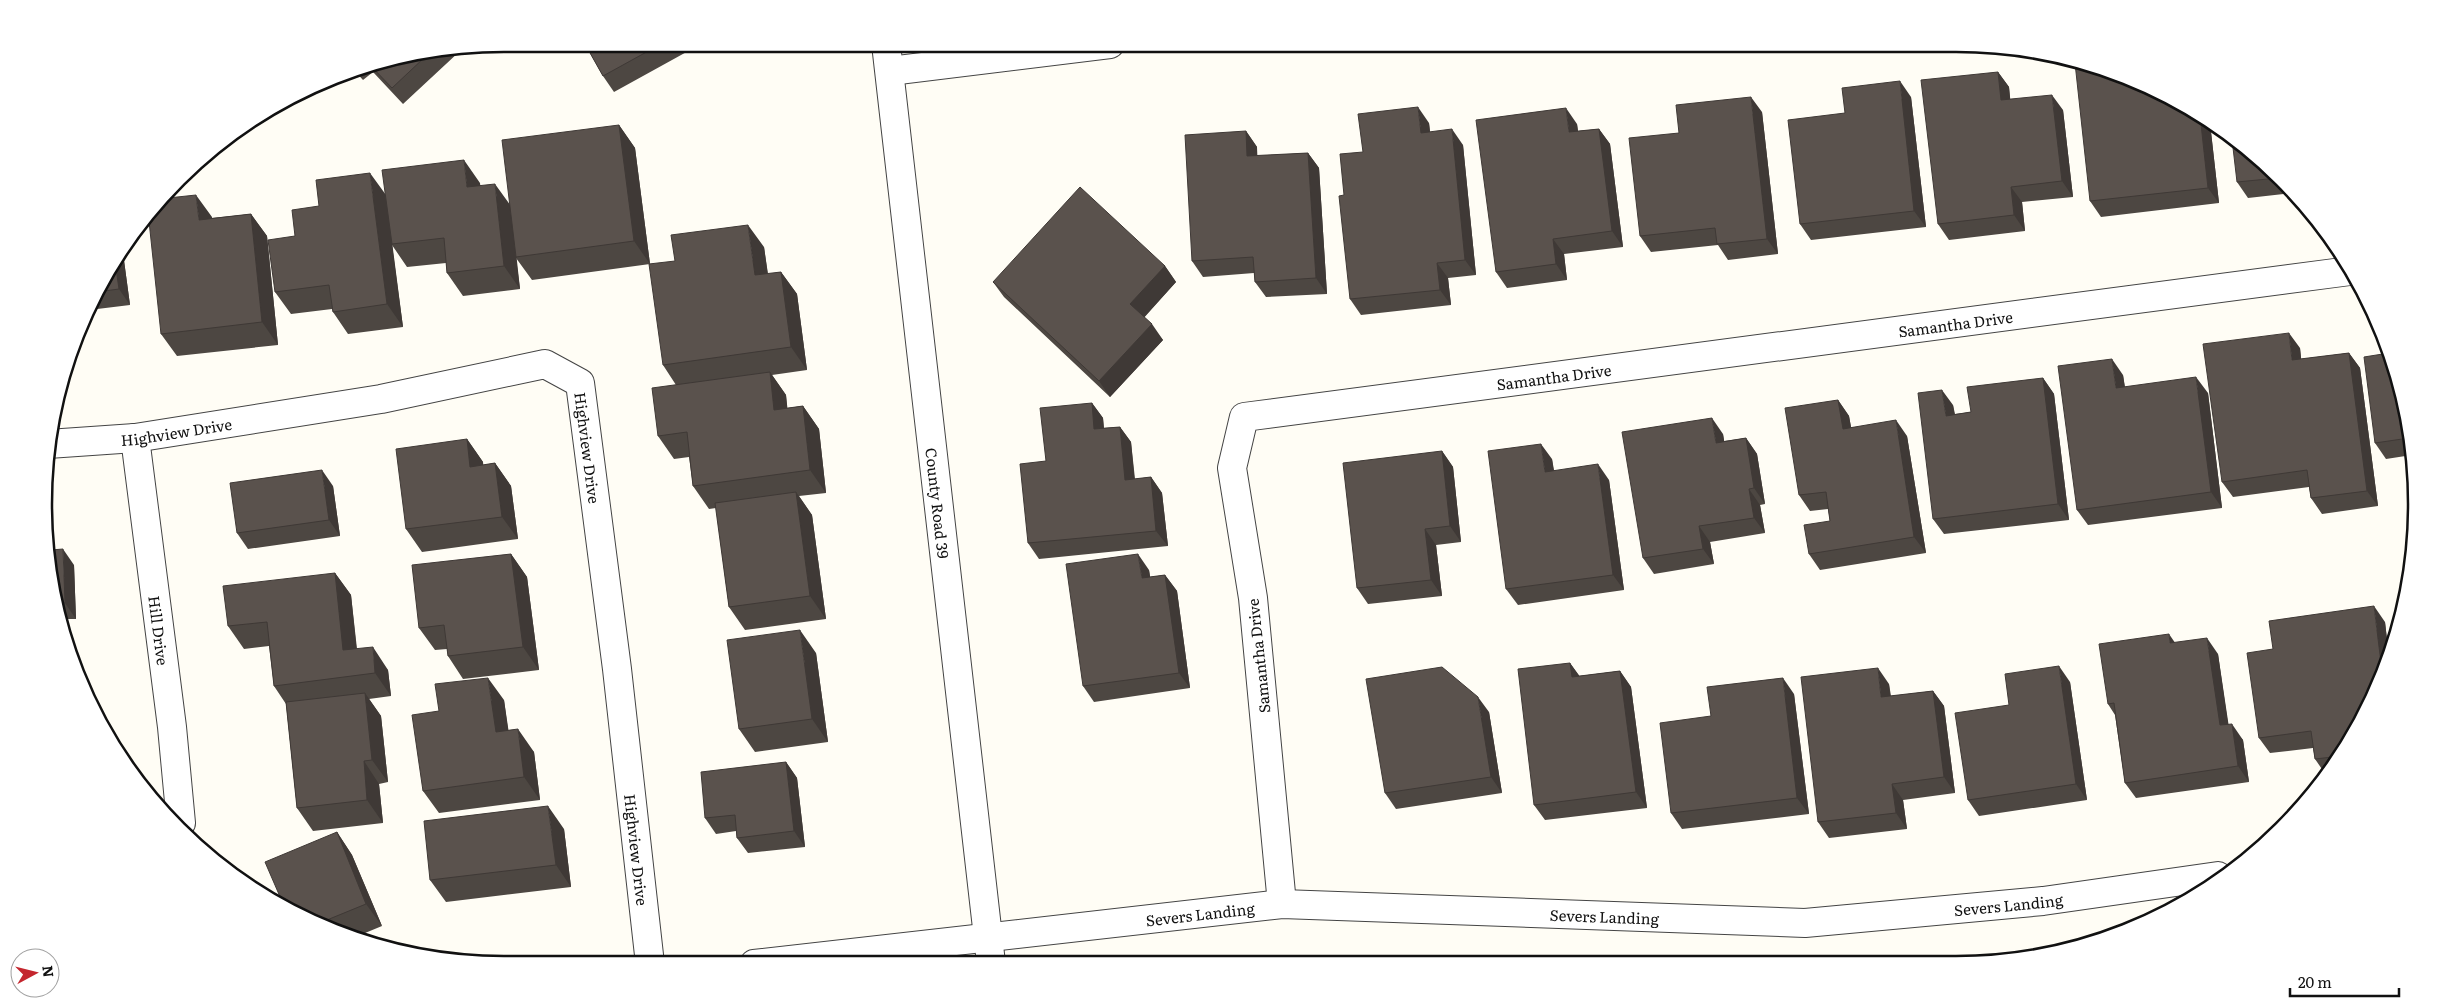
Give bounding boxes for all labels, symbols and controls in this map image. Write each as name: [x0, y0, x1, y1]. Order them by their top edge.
street label: Samantha Drive: [1897, 304, 2014, 342]
street label: Samantha Drive: [1495, 357, 1613, 395]
street label: Highview Drive: [570, 391, 607, 505]
street label: Highview Drive: [120, 411, 234, 450]
street label: County Road 39: [921, 446, 956, 560]
street label: Hill Drive: [144, 594, 176, 667]
street label: Samantha Drive: [1241, 597, 1275, 714]
street label: Highview Drive: [620, 793, 655, 907]
street label: Severs Landing: [1953, 887, 2065, 921]
street label: Severs Landing: [1144, 896, 1256, 931]
street label: Severs Landing: [1549, 902, 1660, 929]
north arrow: [10, 948, 60, 998]
text: N: [38, 964, 60, 979]
scale bar: [2290, 966, 2399, 998]
text: 20 m: [2298, 970, 2332, 993]

